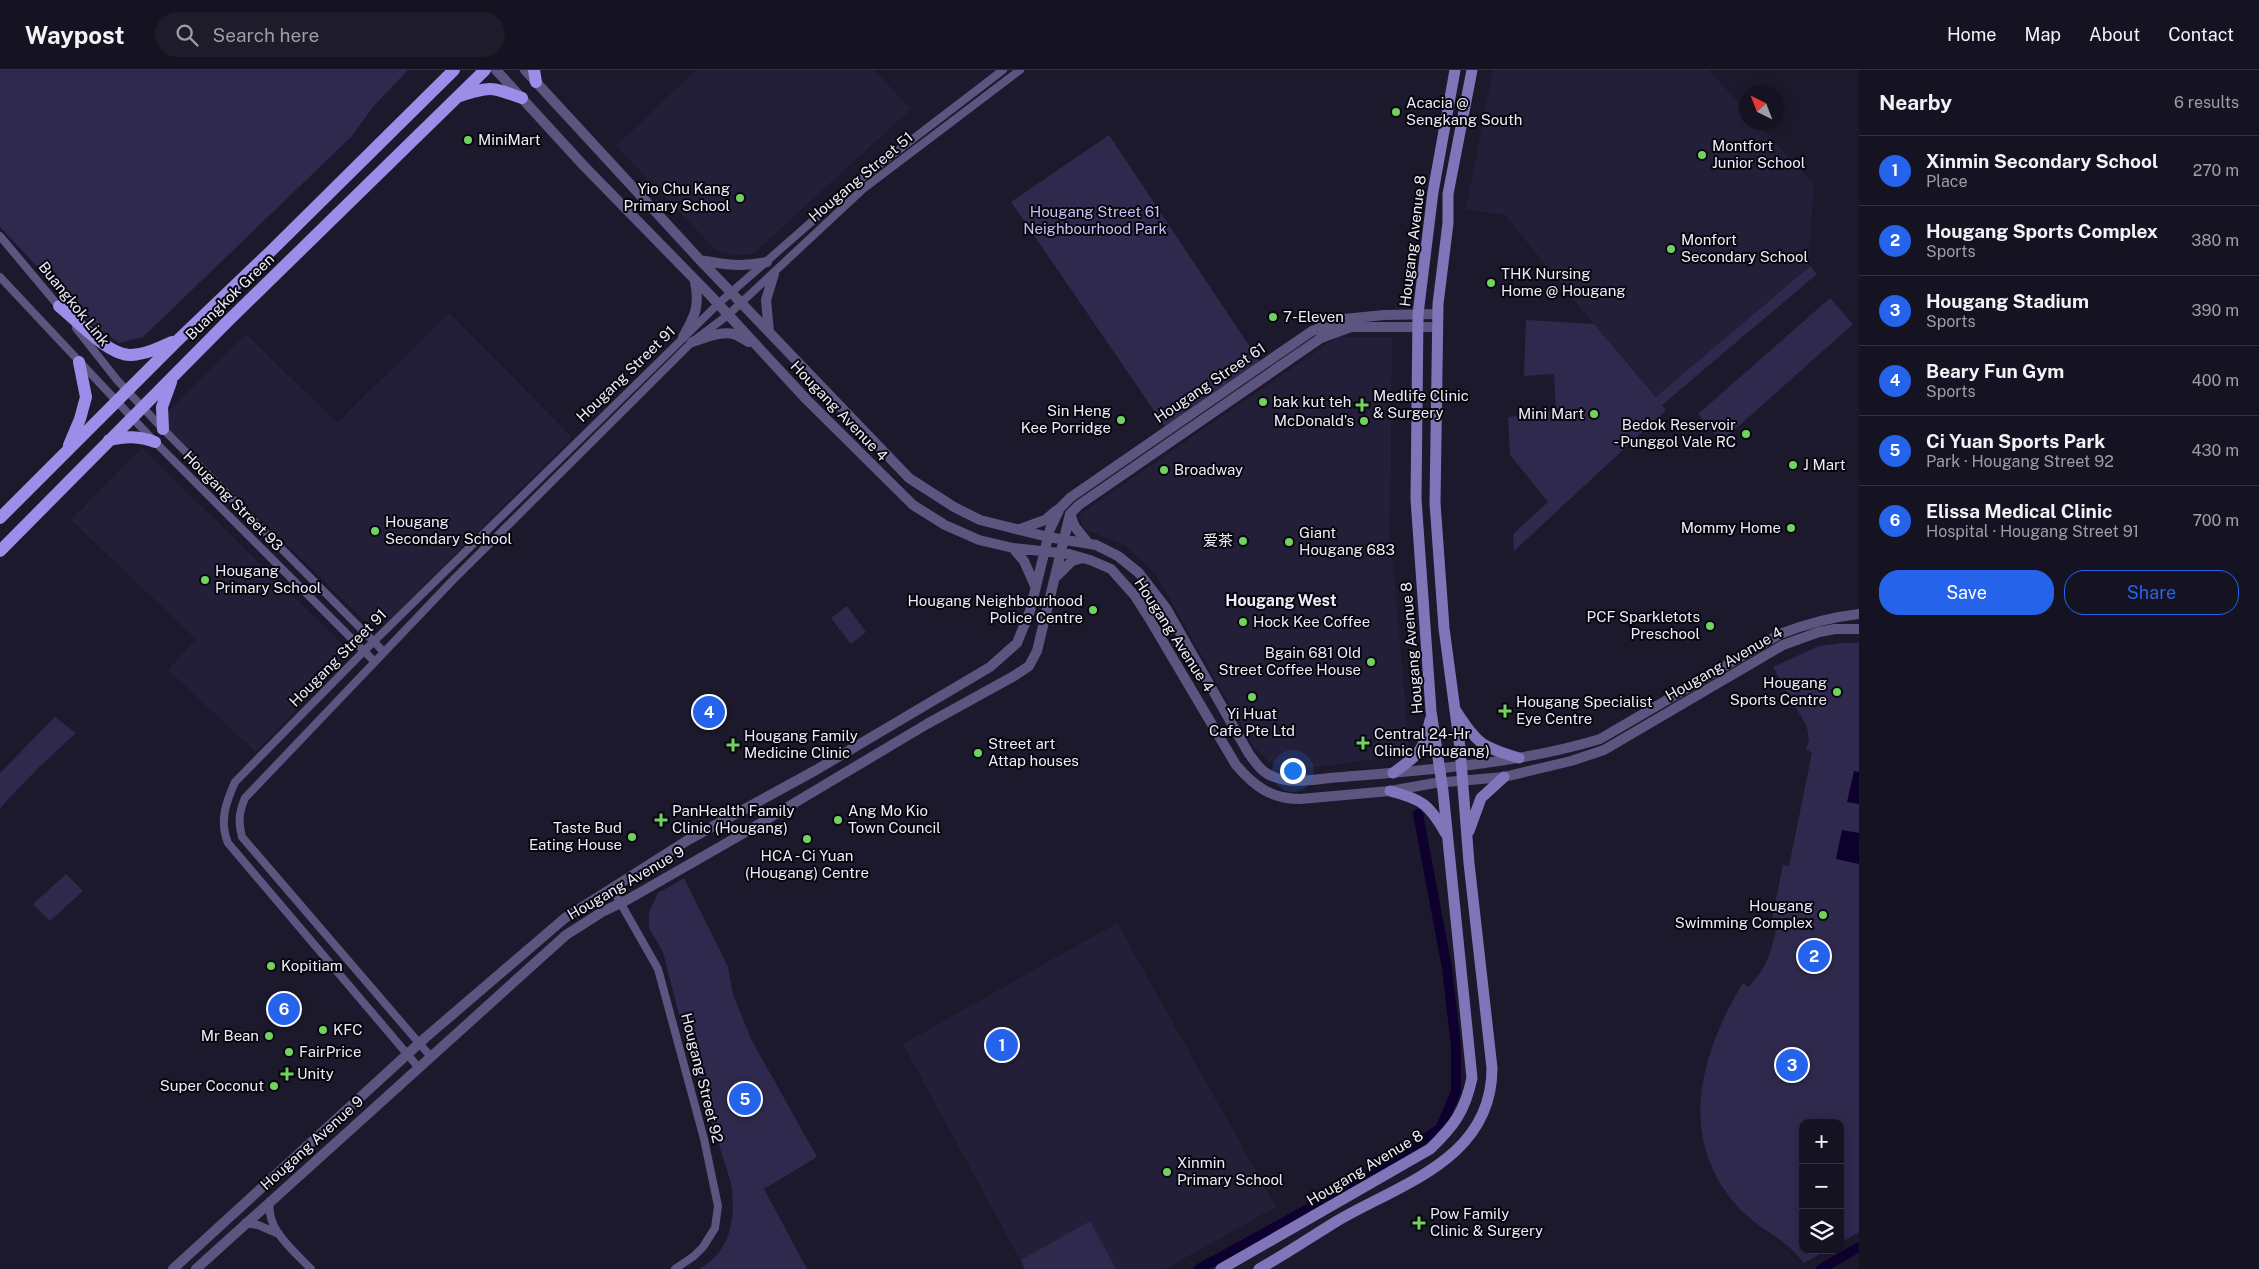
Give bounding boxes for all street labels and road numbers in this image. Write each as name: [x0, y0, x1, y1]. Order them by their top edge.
street label: Hougang Street 51: [805, 128, 916, 225]
street label: Hougang Avenue 8: [1396, 174, 1429, 308]
street label: Buangkok Green: [182, 250, 277, 343]
street label: Buangkok Link: [35, 258, 113, 349]
street label: Hougang Street 91: [573, 322, 678, 425]
street label: Hougang Street 61: [1151, 339, 1269, 426]
street label: Hougang Avenue 4: [787, 357, 891, 464]
street label: Hougang Street 93: [180, 447, 287, 554]
street label: Hougang Avenue 4: [1131, 575, 1218, 695]
street label: Hougang Avenue 8: [1397, 581, 1426, 715]
street label: Hougang Street 91: [285, 605, 390, 710]
street label: Hougang Avenue 4: [1662, 623, 1785, 704]
street label: Hougang Avenue 9: [564, 842, 687, 923]
street label: Hougang Street 92: [678, 1011, 727, 1145]
street label: Hougang Avenue 9: [257, 1092, 366, 1193]
street label: Hougang Avenue 8: [1304, 1126, 1426, 1209]

